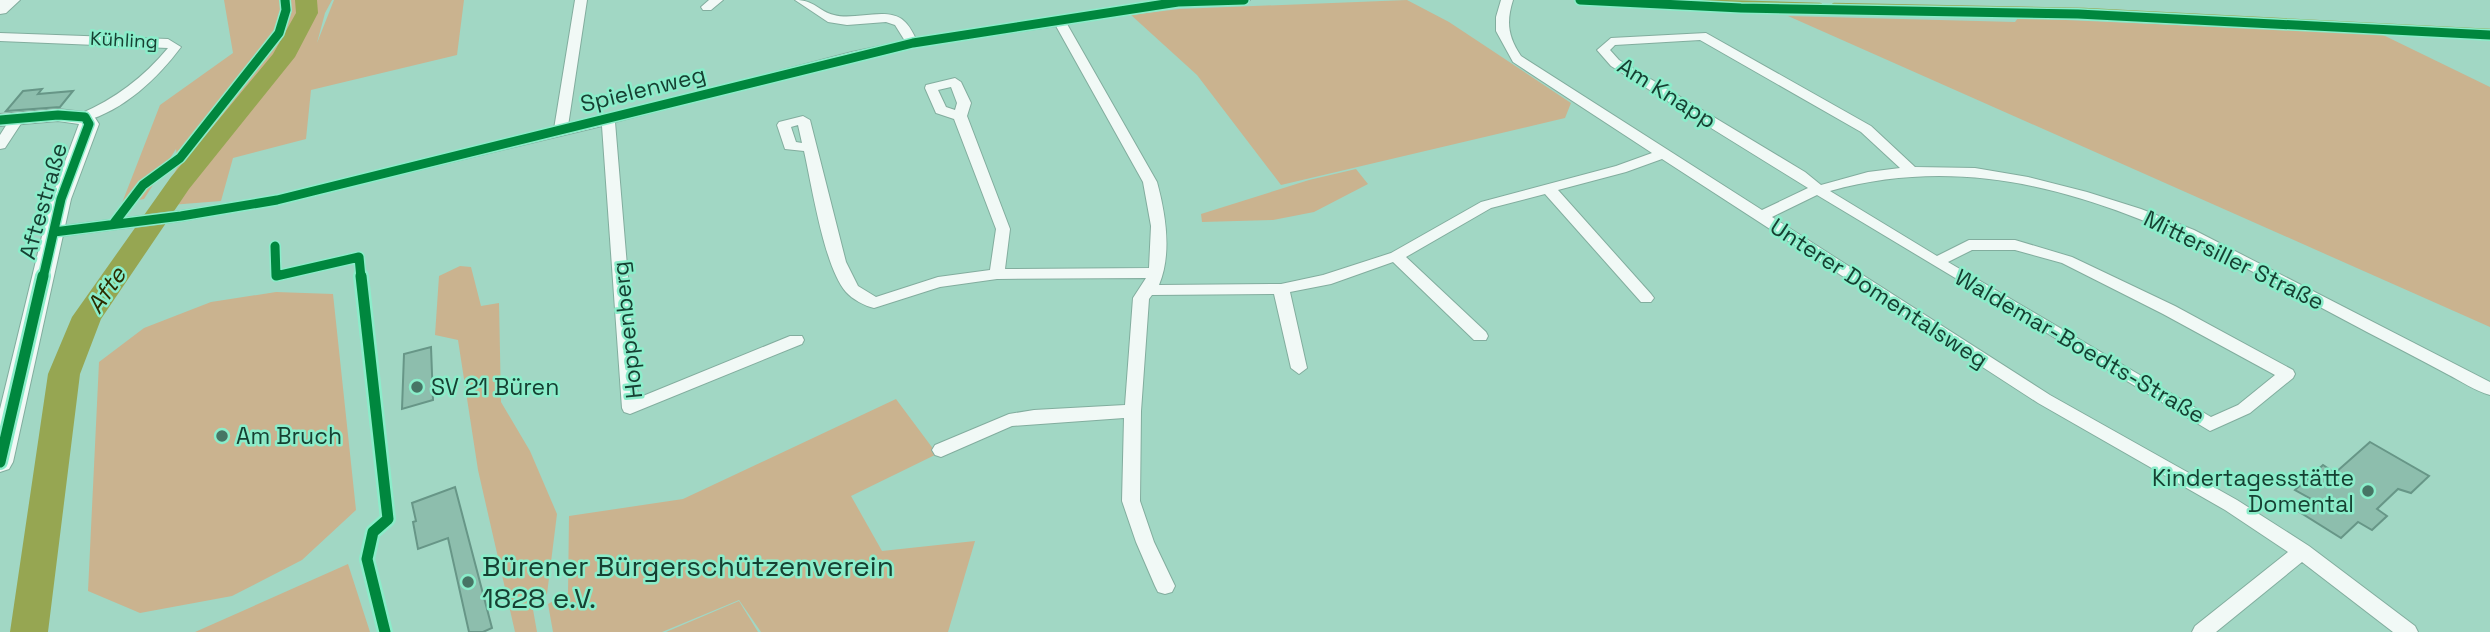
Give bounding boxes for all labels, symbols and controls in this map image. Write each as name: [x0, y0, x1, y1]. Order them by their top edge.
street label: Kühling: [89, 26, 159, 54]
street label: Am Knapp: [1612, 51, 1722, 135]
street label: Spielenweg: [577, 59, 709, 119]
street label: Aftestraße: [12, 139, 74, 263]
street label: Mittersiller Straße: [2139, 203, 2329, 317]
street label: Unterer Domentalsweg: [1764, 211, 1994, 375]
water label: Afte: [79, 260, 133, 319]
street label: Hoppenberg: [605, 260, 649, 400]
street label: Waldemar-Boedts-Straße: [1949, 262, 2211, 430]
place label: SV 21 Büren: [431, 372, 559, 402]
marker: SV 21 Büren: [409, 379, 425, 395]
place label: Am Bruch: [236, 421, 342, 451]
marker: Am Bruch: [214, 428, 230, 444]
place label: Kindertagesstätte Domental: [2152, 463, 2354, 519]
marker: Kindertagesstätte Domental: [2360, 483, 2376, 499]
place label: Bürener Bürgerschützenverein 1828 e.V.: [482, 548, 894, 616]
marker: Bürener Bürgerschützenverein 1828 e.V.: [460, 574, 476, 590]

